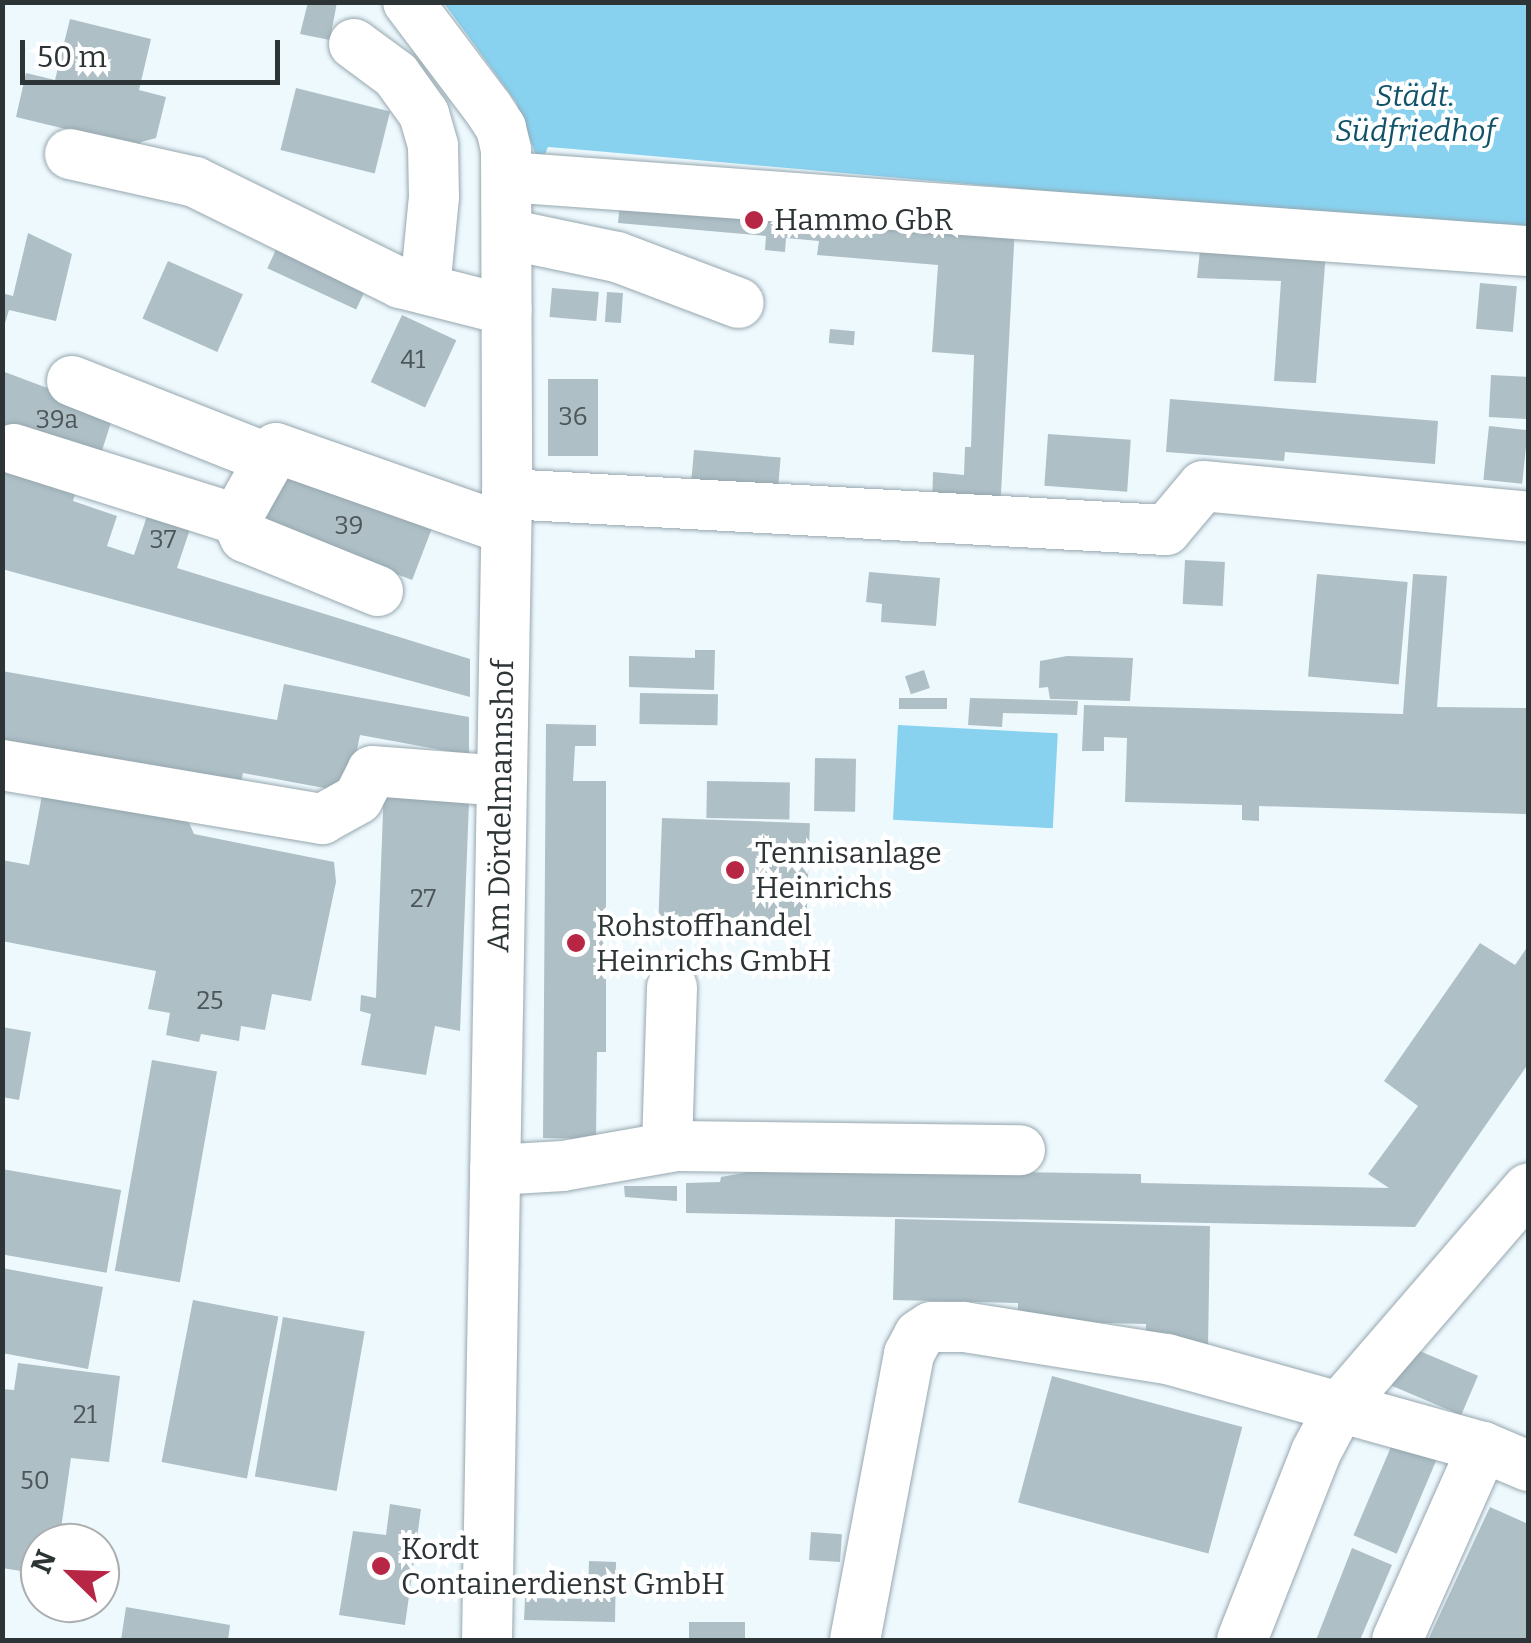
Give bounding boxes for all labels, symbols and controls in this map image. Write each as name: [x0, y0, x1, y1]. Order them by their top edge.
scale bar: [25, 20, 285, 82]
text: 50 m: [37, 39, 107, 75]
park label: Städt. Südfriedhof: [1335, 78, 1495, 148]
place label: Hammo GbR: [774, 202, 953, 238]
marker: Hammo GbR: [743, 209, 765, 231]
house number: 41: [401, 345, 425, 375]
house number: 36: [559, 402, 587, 432]
house number: 39a: [36, 405, 78, 435]
house number: 39: [335, 511, 363, 541]
house number: 37: [150, 525, 176, 555]
street label: Am Dördelmannshof: [480, 659, 522, 953]
place label: Tennisanlage Heinrichs: [755, 835, 942, 906]
marker: Tennisanlage Heinrichs: [724, 859, 746, 881]
house number: 27: [410, 884, 436, 914]
place label: Rohstoffhandel Heinrichs GmbH: [596, 908, 831, 978]
marker: Rohstoffhandel Heinrichs GmbH: [565, 932, 587, 954]
house number: 25: [197, 986, 223, 1016]
house number: 21: [73, 1400, 97, 1430]
house number: 50: [20, 1466, 50, 1496]
north arrow: [20, 1523, 120, 1623]
place label: Kordt Containerdienst GmbH: [401, 1531, 725, 1602]
text: N: [24, 1545, 63, 1578]
marker: Kordt Containerdienst GmbH: [370, 1555, 392, 1577]

